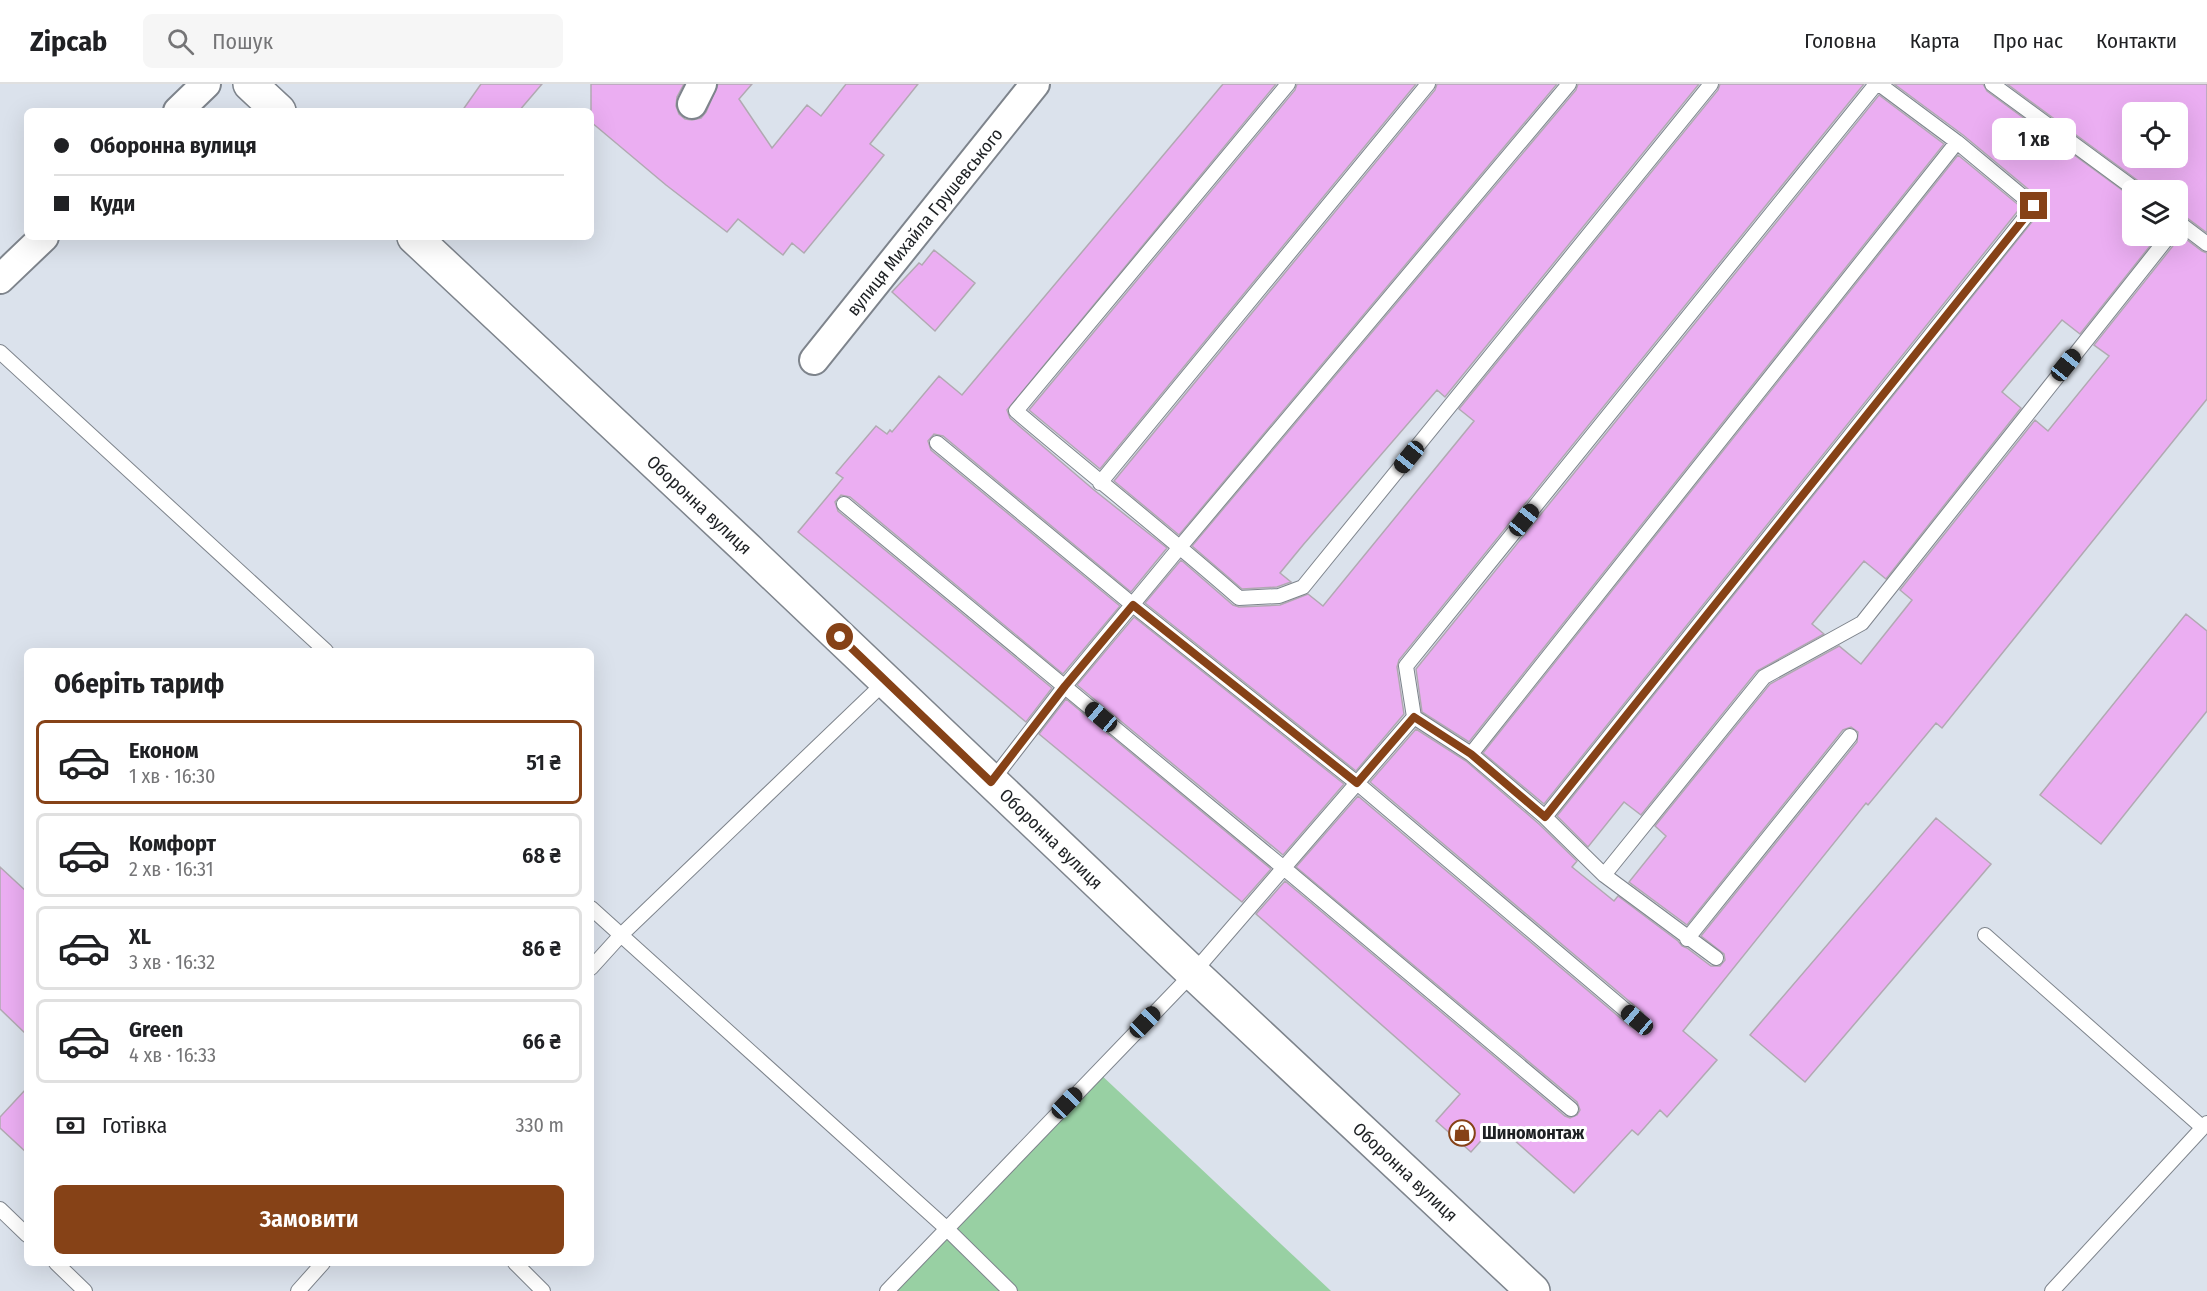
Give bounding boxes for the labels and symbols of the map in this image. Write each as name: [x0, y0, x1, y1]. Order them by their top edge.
callout: 1 хв: [1992, 119, 2076, 161]
street label: вулиця Михайла Грушевського: [842, 124, 1008, 320]
route end: [2020, 192, 2047, 219]
car: [2048, 345, 2084, 385]
car: [1391, 437, 1427, 477]
street label: Оборонна вулиця: [642, 451, 756, 559]
car: [1506, 500, 1542, 540]
route start: [826, 623, 853, 650]
car: [1081, 699, 1121, 735]
street label: Оборонна вулиця: [995, 784, 1107, 894]
car: [1617, 1002, 1657, 1038]
car: [1126, 1003, 1164, 1041]
car: [1048, 1084, 1086, 1122]
street label: Оборонна вулиця: [1348, 1118, 1462, 1226]
shop icon: Шиномонтаж: [1447, 1118, 1477, 1148]
place label: Шиномонтаж: [1482, 1122, 1585, 1144]

